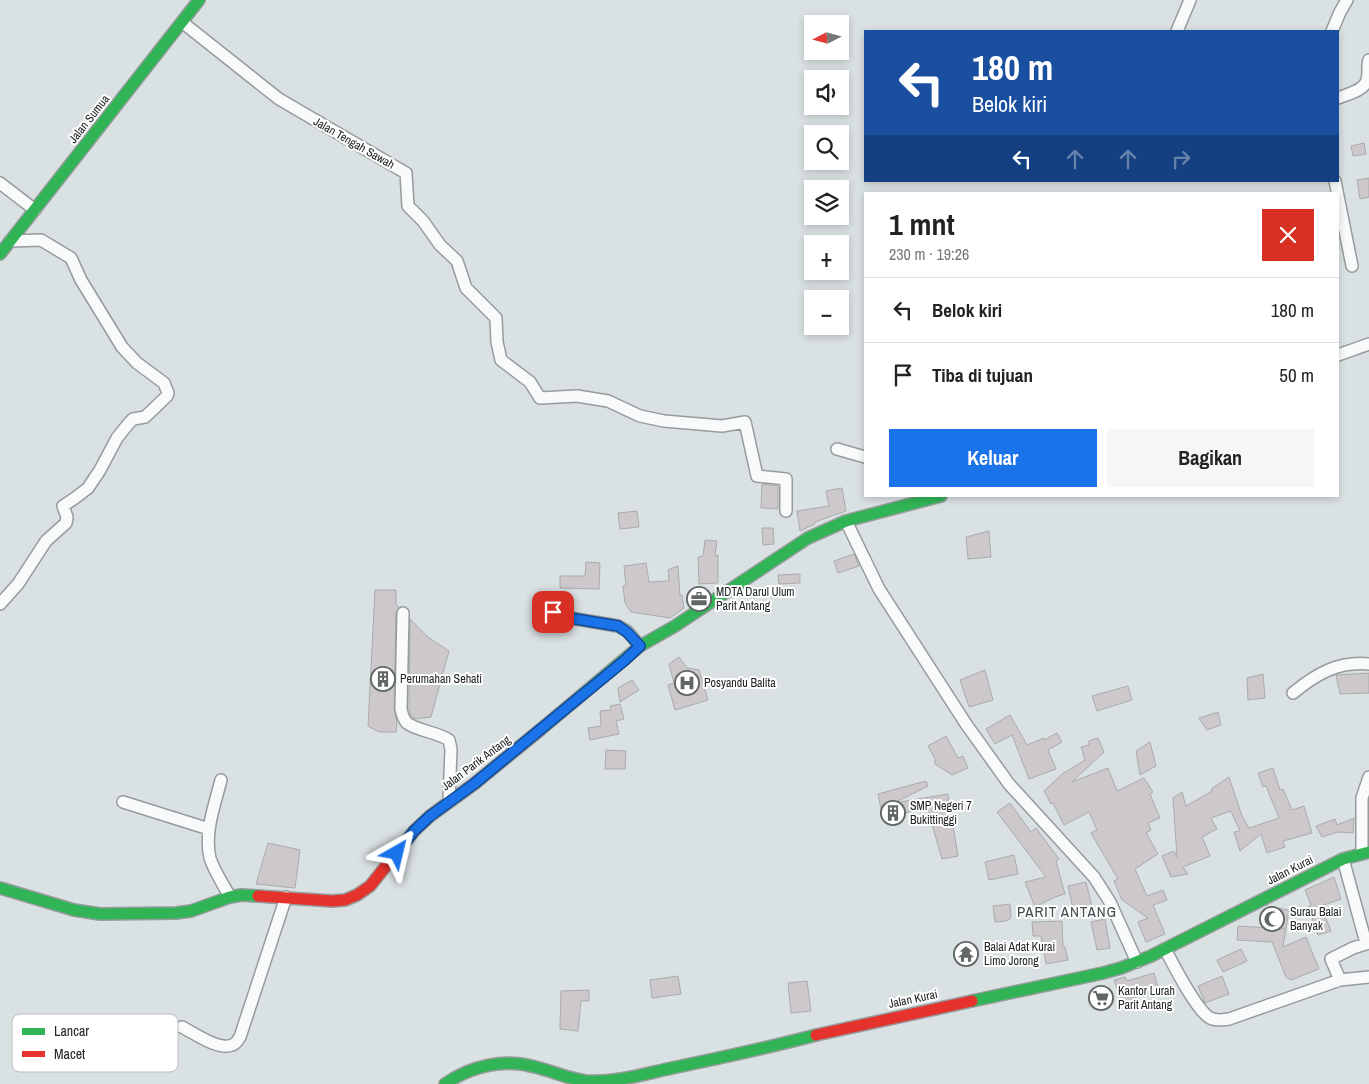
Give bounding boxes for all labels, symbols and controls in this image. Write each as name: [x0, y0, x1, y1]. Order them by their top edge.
north arrow: [804, 15, 849, 60]
map controls: [804, 15, 849, 335]
text: 180 m: [972, 44, 1053, 91]
icon: left: [889, 50, 954, 115]
button: sound: [804, 70, 849, 115]
text: Belok kiri: [972, 89, 1047, 119]
street label: Jalan Sumua: [65, 91, 113, 147]
street label: Jalan Tengah Sawah: [311, 113, 397, 173]
button: search: [804, 125, 849, 170]
icon: left: [1008, 145, 1036, 173]
icon: ahead: [1061, 145, 1089, 173]
icon: ahead: [1114, 145, 1142, 173]
icon: right: [1167, 145, 1195, 173]
button: layers: [804, 180, 849, 225]
text: 1 mnt: [889, 204, 955, 244]
button: close: [1262, 209, 1314, 261]
button: +: [804, 235, 849, 280]
text: 230 m · 19:26: [889, 243, 969, 265]
button: −: [804, 290, 849, 335]
icon: left: [889, 296, 917, 324]
text: Belok kiri: [932, 297, 1002, 323]
text: 180 m: [1271, 297, 1314, 323]
icon: arrive: [889, 361, 917, 389]
text: Tiba di tujuan: [932, 362, 1033, 388]
text: 50 m: [1279, 362, 1314, 388]
button: Keluar: [889, 429, 1097, 487]
button: Bagikan: [1107, 429, 1314, 487]
place label: MDTA Darul Ulum Parit Antang: [716, 584, 795, 614]
office icon: MDTA Darul Ulum Parit Antang: [686, 586, 712, 612]
pin: [532, 591, 574, 633]
icon: arrive: [539, 598, 567, 626]
building icon: Perumahan Sehati: [370, 666, 396, 692]
hospital icon: Posyandu Balita: [674, 670, 700, 696]
place label: Perumahan Sehati: [400, 671, 482, 687]
place label: Posyandu Balita: [704, 675, 776, 691]
street label: Jalan Parik Antang: [438, 731, 514, 794]
place label: SMP Negeri 7 Bukittinggi: [910, 798, 972, 828]
building icon: SMP Negeri 7 Bukittinggi: [880, 800, 906, 826]
position arrow: [370, 826, 422, 878]
street label: Jalan Kurai: [1264, 852, 1316, 888]
district label: PARIT ANTANG: [1017, 901, 1117, 922]
place label: Surau Balai Banyak: [1290, 904, 1341, 934]
mosque icon: Surau Balai Banyak: [1259, 906, 1285, 932]
place label: Balai Adat Kurai Limo Jorong: [984, 939, 1055, 969]
temple icon: Balai Adat Kurai Limo Jorong: [953, 941, 979, 967]
place label: Kantor Lurah Parit Antang: [1118, 983, 1175, 1013]
supermarket icon: Kantor Lurah Parit Antang: [1088, 985, 1114, 1011]
street label: Jalan Kurai: [887, 986, 939, 1012]
legend: [12, 1014, 178, 1072]
text: Lancar: [54, 1022, 89, 1040]
text: Macet: [54, 1045, 85, 1063]

